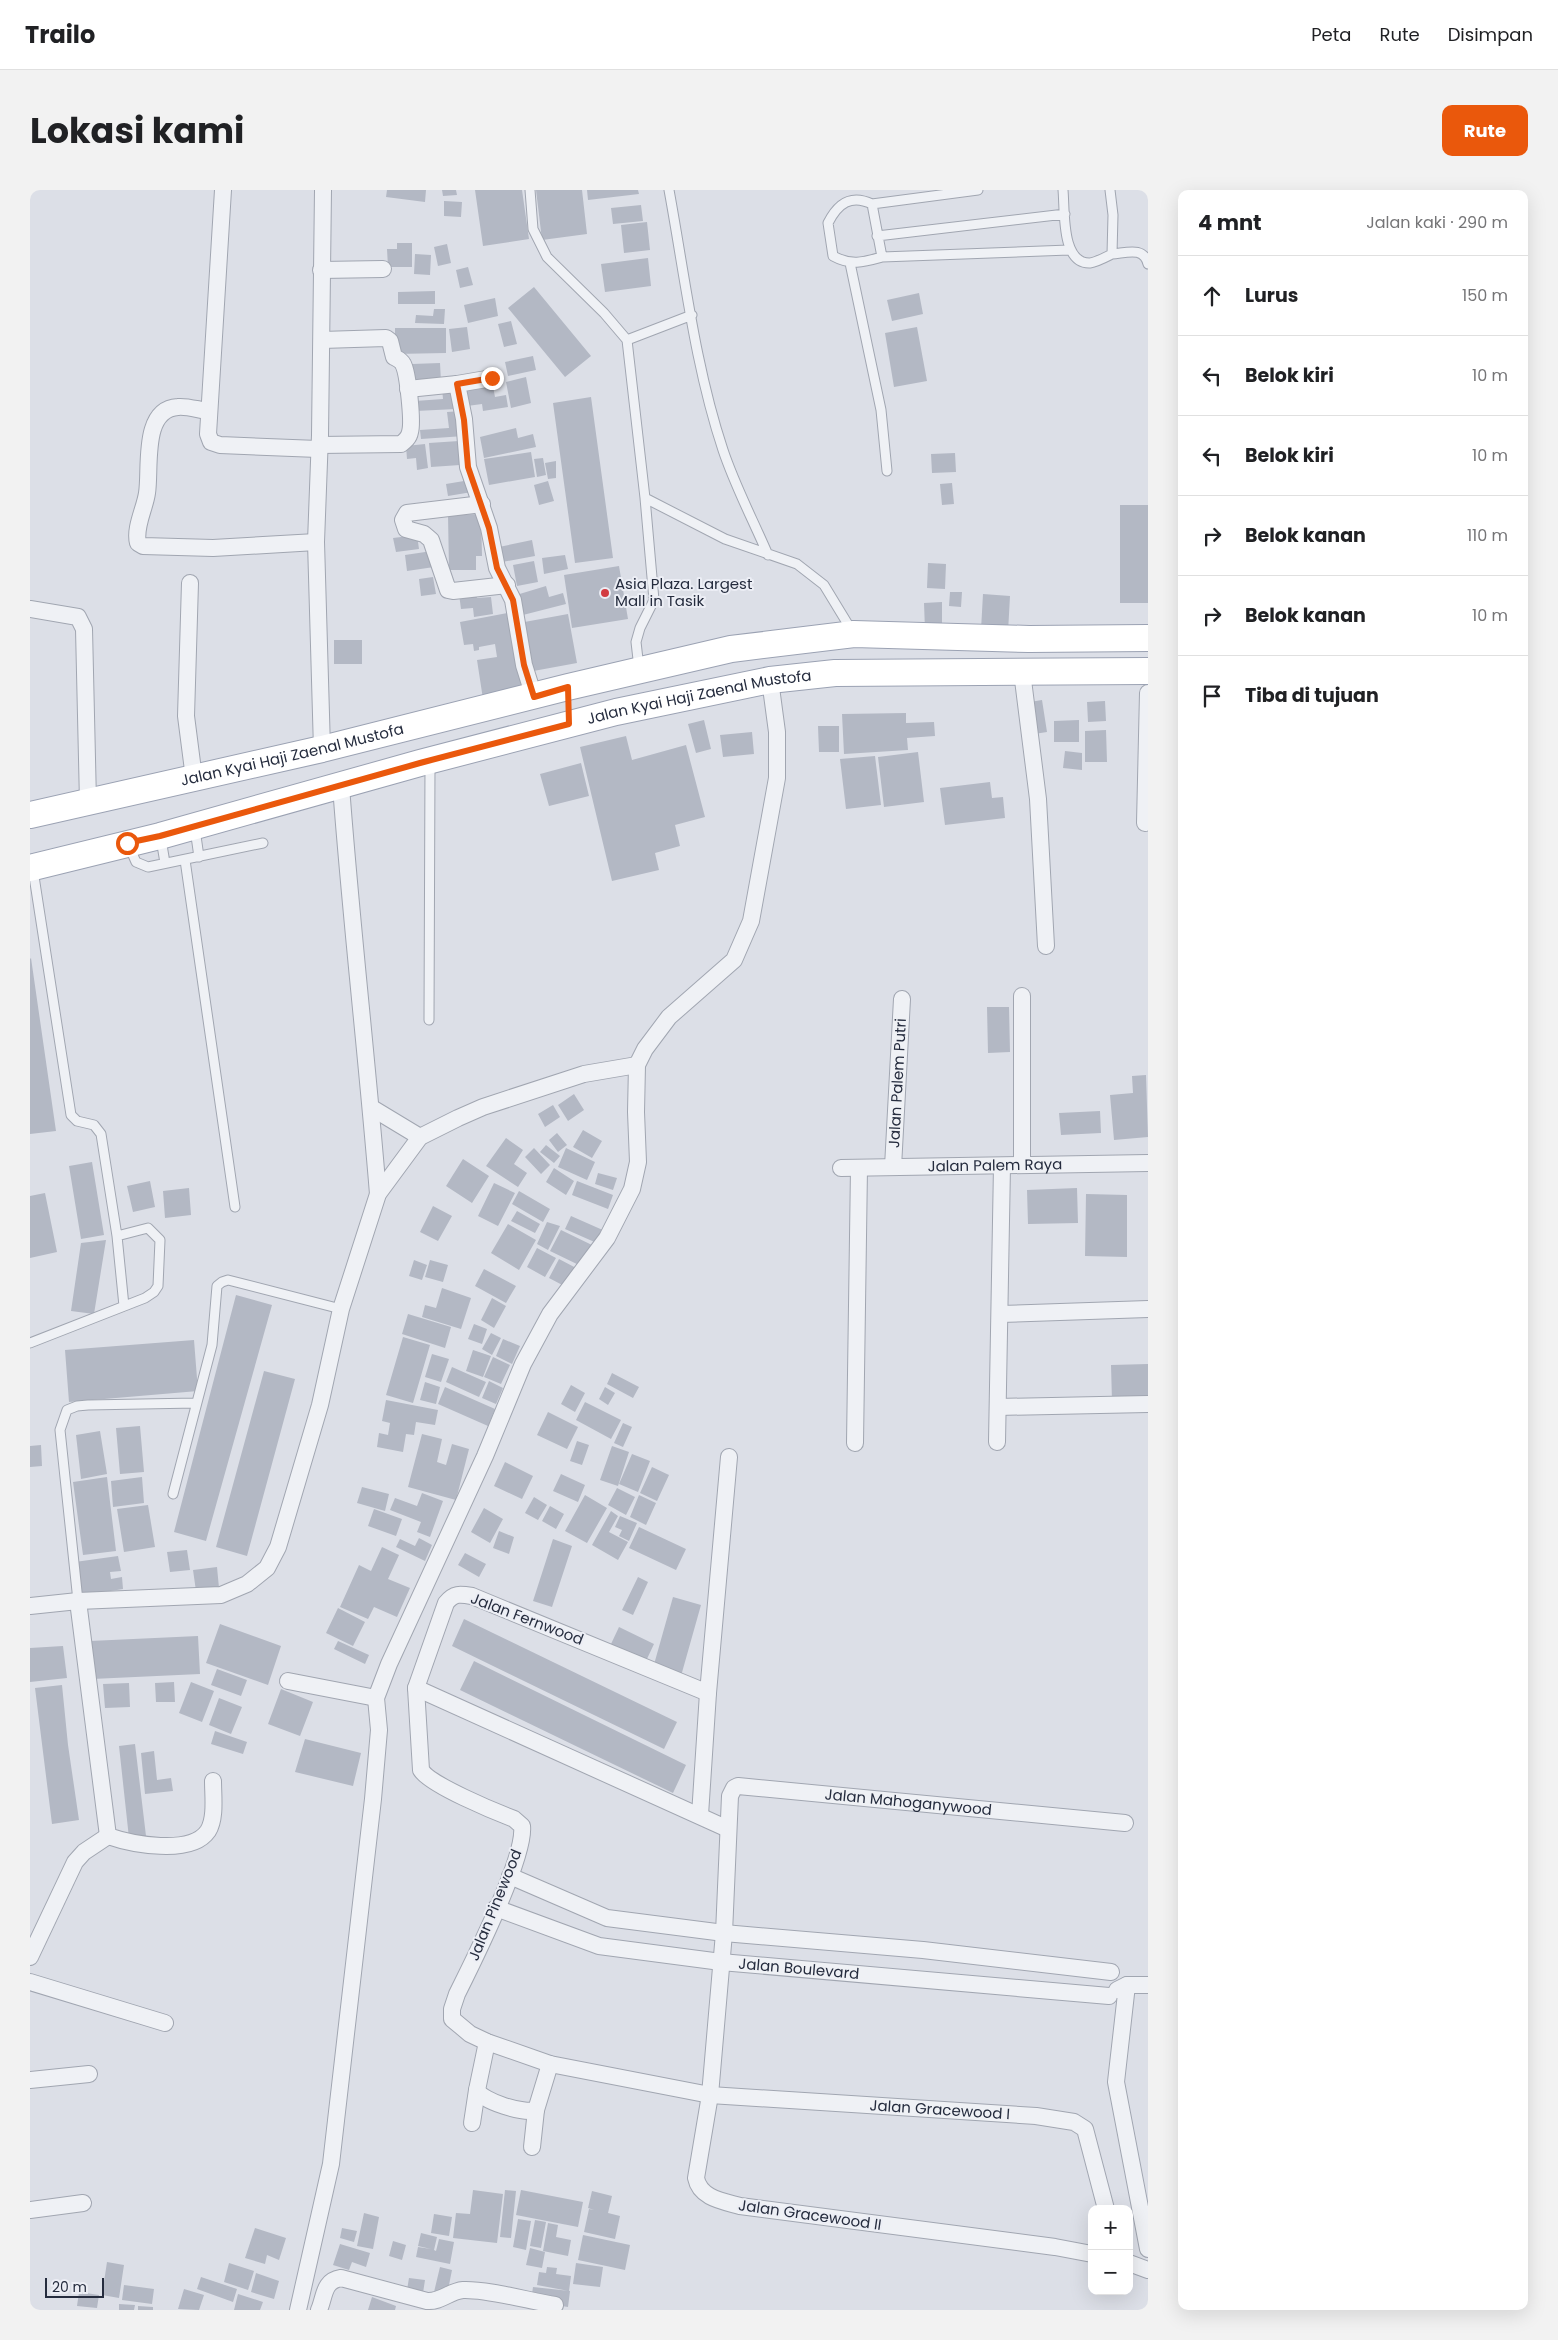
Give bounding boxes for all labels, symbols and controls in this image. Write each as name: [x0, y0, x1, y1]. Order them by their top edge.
text: Trailo: [25, 18, 95, 51]
text: Peta: [1311, 22, 1351, 47]
text: Rute: [1379, 22, 1420, 47]
text: Disimpan: [1448, 22, 1533, 47]
button: Rute: [1442, 105, 1528, 156]
text: Lokasi kami: [30, 106, 244, 155]
text: 4 mnt: [1198, 208, 1262, 237]
text: Jalan kaki · 290 m: [1366, 211, 1508, 234]
icon: ahead: [1198, 282, 1226, 310]
text: Lurus: [1245, 282, 1298, 309]
text: 150 m: [1462, 284, 1508, 307]
icon: left: [1198, 362, 1226, 390]
text: Belok kiri: [1245, 362, 1334, 389]
text: 10 m: [1472, 364, 1508, 387]
route end: [481, 367, 504, 390]
icon: left: [1198, 442, 1226, 470]
text: Belok kiri: [1245, 442, 1334, 469]
text: 10 m: [1472, 444, 1508, 467]
icon: right: [1198, 522, 1226, 550]
text: Belok kanan: [1245, 522, 1366, 549]
text: 110 m: [1467, 524, 1508, 547]
place label: Asia Plaza. Largest Mall in Tasik: [615, 573, 752, 611]
marker: Asia Plaza. Largest Mall in Tasik: [599, 587, 611, 599]
icon: right: [1198, 602, 1226, 630]
text: Belok kanan: [1245, 602, 1366, 629]
text: 10 m: [1472, 604, 1508, 627]
street label: Jalan Kyai Haji Zaenal Mustofa: [585, 665, 812, 729]
icon: arrive: [1198, 682, 1226, 710]
text: Tiba di tujuan: [1245, 682, 1379, 709]
street label: Jalan Kyai Haji Zaenal Mustofa: [179, 718, 406, 791]
route start: [116, 832, 139, 855]
street label: Jalan Palem Putri: [883, 1018, 911, 1149]
street label: Jalan Palem Raya: [927, 1153, 1063, 1177]
street label: Jalan Fernwood: [468, 1587, 587, 1650]
street label: Jalan Mahoganywood: [824, 1783, 993, 1820]
street label: Jalan Pinewood: [463, 1846, 526, 1964]
street label: Jalan Boulevard: [738, 1953, 860, 1984]
street label: Jalan Gracewood I: [869, 2094, 1011, 2124]
street label: Jalan Gracewood II: [737, 2194, 883, 2235]
map controls: [1088, 2205, 1133, 2295]
button: +: [1088, 2205, 1133, 2250]
button: −: [1088, 2250, 1133, 2295]
scale bar: [45, 2275, 104, 2298]
text: 20 m: [52, 2277, 87, 2297]

